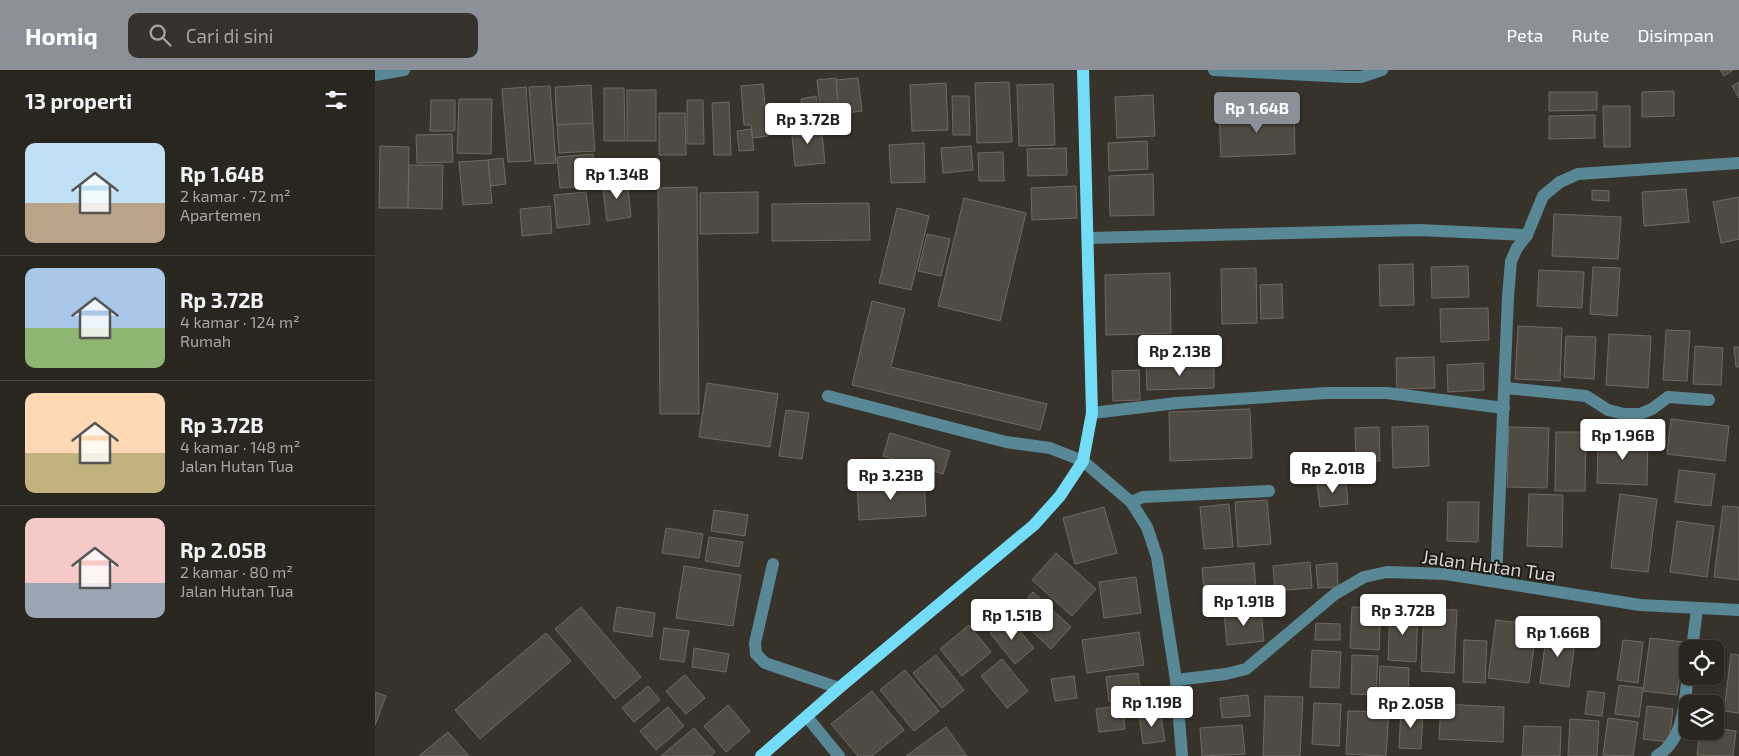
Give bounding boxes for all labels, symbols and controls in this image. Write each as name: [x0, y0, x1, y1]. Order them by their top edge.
search box: [128, 13, 478, 58]
text: Homiq: [25, 21, 98, 50]
icon: search: [146, 21, 174, 49]
text: Cari di sini: [186, 24, 274, 47]
text: Peta: [1507, 24, 1544, 46]
text: Rute: [1572, 24, 1609, 46]
text: Disimpan: [1637, 24, 1714, 46]
icon: filters: [322, 86, 350, 114]
text: 13 properti: [25, 88, 132, 113]
pin: Rp 1.64B: [1205, 92, 1309, 134]
text: Rp 1.64B: [1225, 98, 1289, 117]
pin: Rp 3.72B: [756, 102, 860, 145]
text: Rp 3.72B: [776, 109, 840, 128]
pin: Rp 1.34B: [565, 158, 669, 200]
text: Rp 1.64B: [180, 161, 264, 186]
icon: home: [65, 163, 125, 223]
text: Rp 1.34B: [585, 164, 649, 183]
text: 2 kamar · 72 m²: [180, 186, 291, 205]
text: Apartemen: [180, 205, 261, 224]
text: Rp 3.72B: [180, 287, 264, 312]
icon: home: [65, 288, 125, 348]
text: 4 kamar · 124 m²: [180, 312, 300, 331]
text: Rumah: [180, 331, 231, 350]
pin: Rp 2.13B: [1128, 334, 1232, 377]
text: Rp 2.13B: [1149, 341, 1211, 360]
text: Rp 3.72B: [180, 412, 264, 437]
icon: home: [65, 413, 125, 473]
pin: Rp 1.96B: [1571, 418, 1675, 461]
text: Rp 1.96B: [1591, 425, 1655, 444]
text: 4 kamar · 148 m²: [180, 437, 300, 456]
pin: Rp 2.01B: [1281, 452, 1385, 494]
text: Jalan Hutan Tua: [180, 456, 294, 475]
pin: Rp 3.23B: [839, 458, 943, 501]
text: Rp 2.01B: [1301, 458, 1365, 477]
text: Rp 3.23B: [859, 465, 924, 484]
text: Rp 2.05B: [180, 537, 266, 562]
icon: home: [65, 538, 125, 598]
street label: Jalan Hutan Tua: [1421, 544, 1557, 586]
text: 2 kamar · 80 m²: [180, 562, 293, 581]
text: Jalan Hutan Tua: [180, 581, 294, 600]
pin: Rp 1.91B: [1192, 584, 1296, 627]
text: Rp 1.91B: [1214, 591, 1274, 610]
pin: Rp 3.72B: [1351, 594, 1455, 636]
pin: Rp 1.51B: [960, 598, 1064, 641]
text: Rp 3.72B: [1371, 600, 1435, 619]
text: Rp 1.51B: [982, 605, 1042, 624]
pin: Rp 1.66B: [1506, 616, 1610, 658]
text: Rp 1.66B: [1526, 622, 1590, 641]
map controls: [1679, 640, 1724, 740]
button: locate: [1679, 640, 1724, 685]
pin: Rp 1.19B: [1100, 686, 1204, 728]
pin: Rp 2.05B: [1359, 686, 1463, 729]
text: Rp 1.19B: [1122, 692, 1182, 711]
text: Rp 2.05B: [1378, 693, 1444, 712]
button: layers: [1679, 695, 1724, 740]

